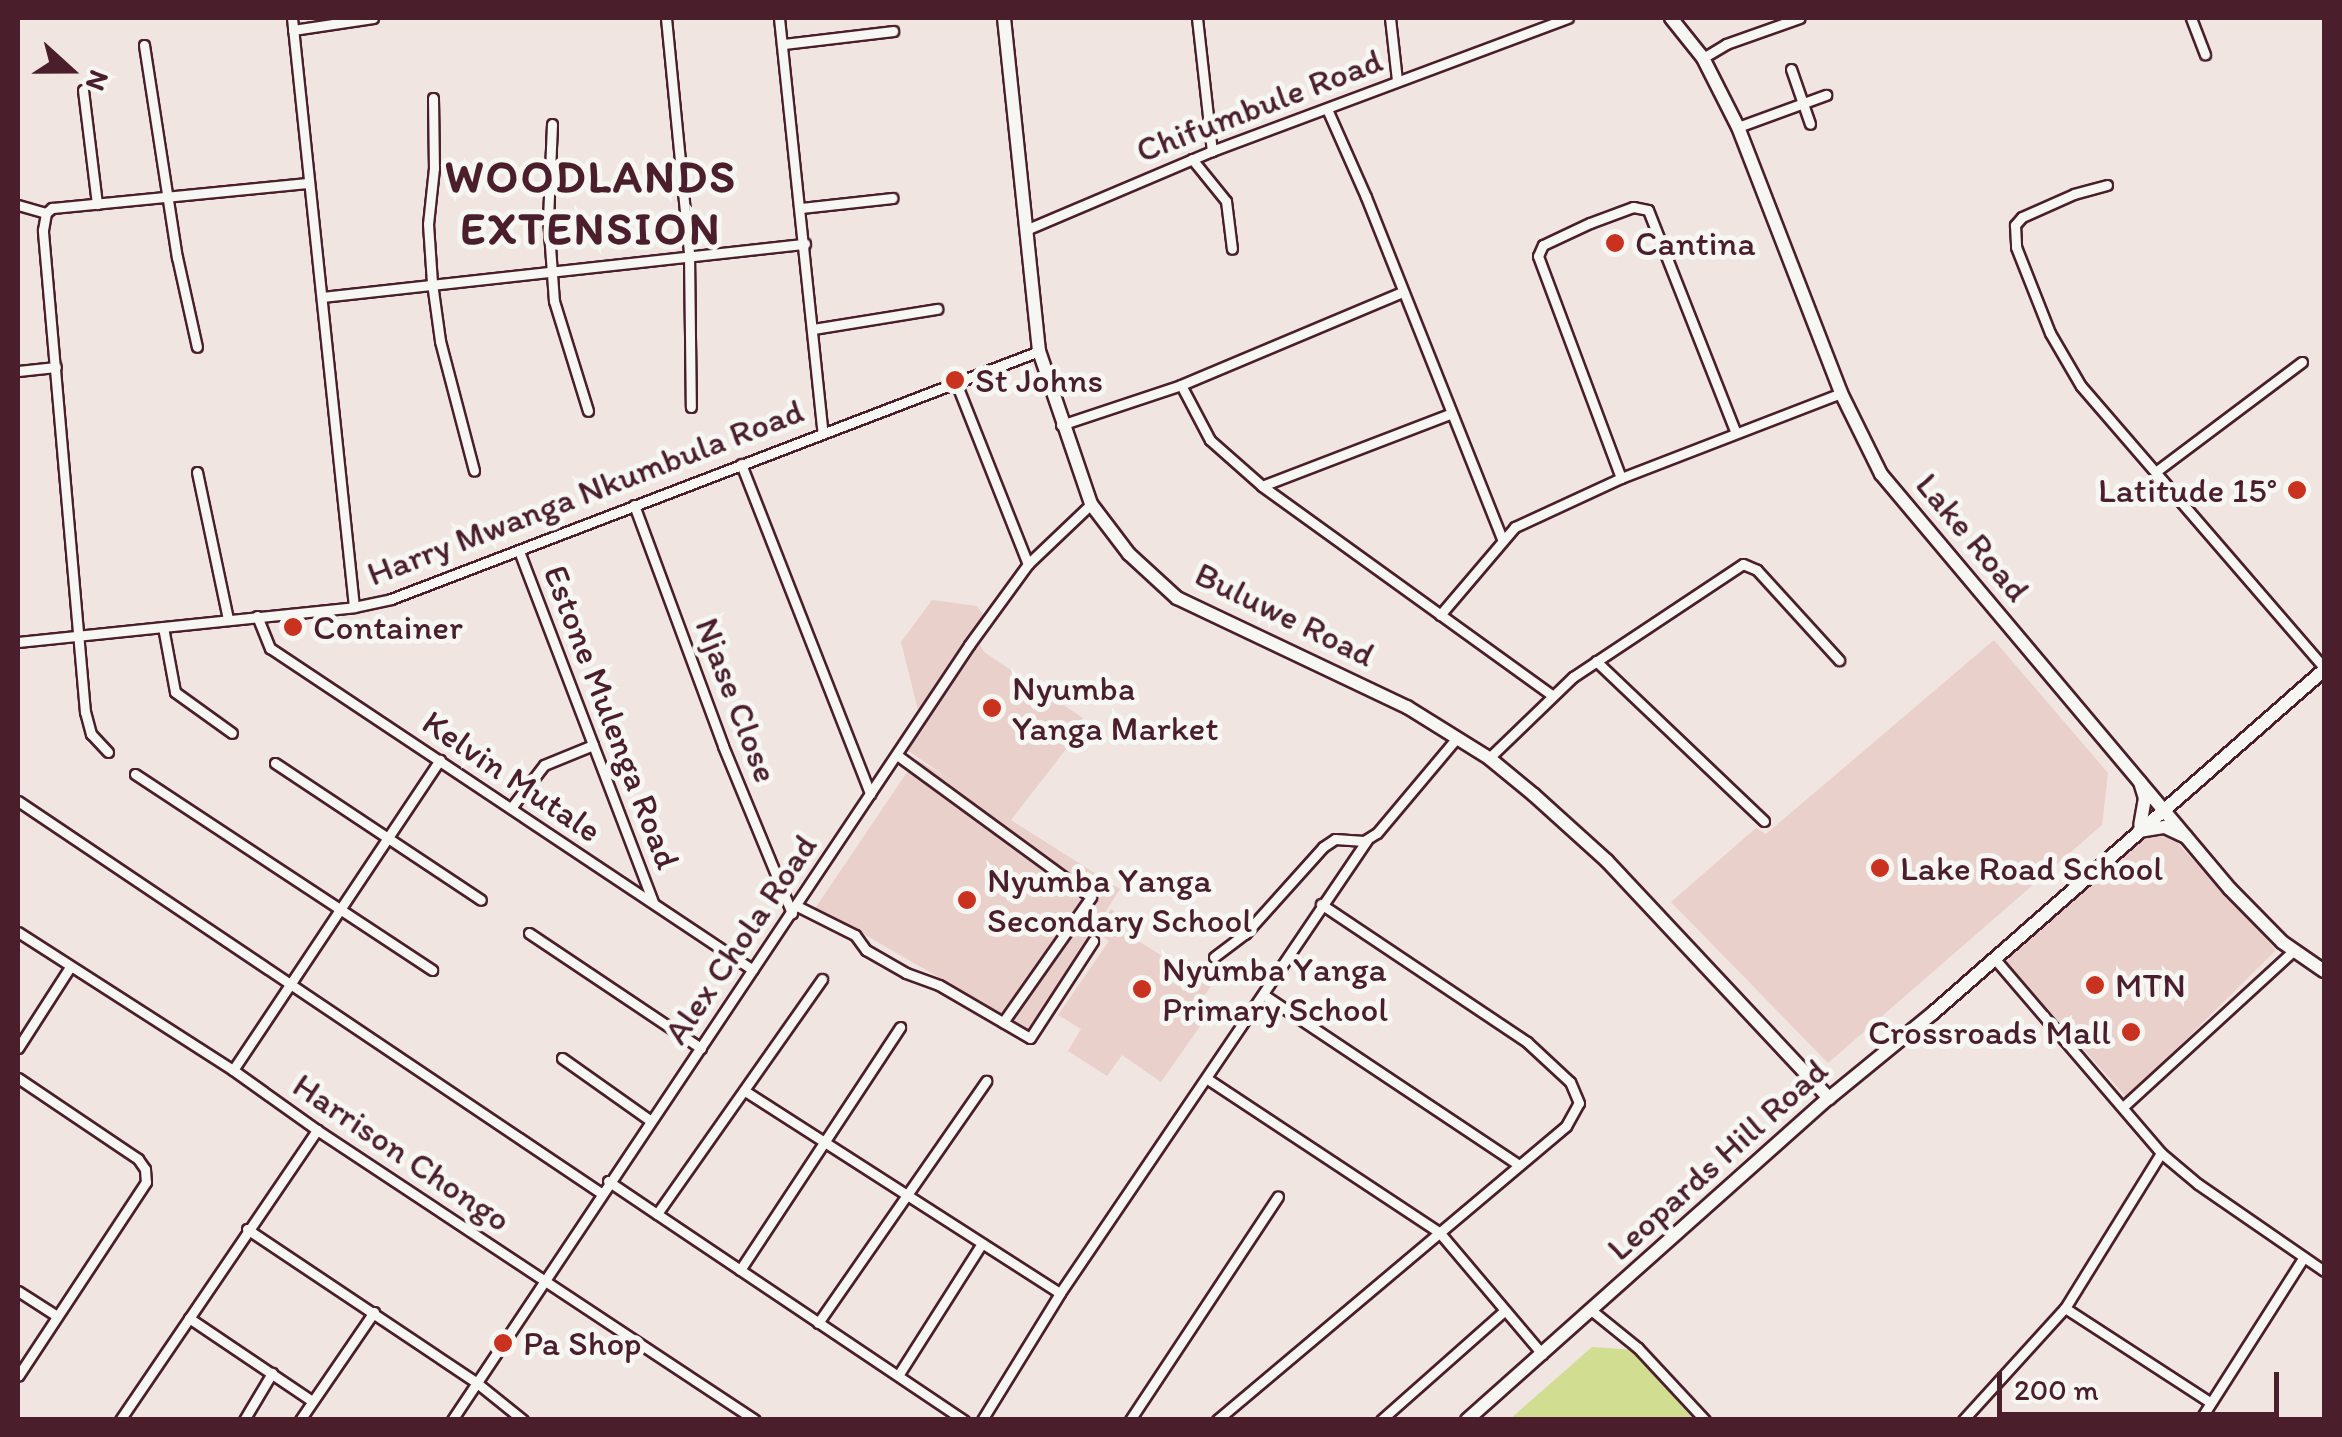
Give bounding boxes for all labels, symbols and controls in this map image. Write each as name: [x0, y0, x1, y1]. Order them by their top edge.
north arrow: [20, 20, 120, 120]
street label: Chifumbule Road: [1130, 39, 1388, 171]
text: N: [79, 66, 117, 96]
district label: WOODLANDS EXTENSION: [446, 150, 736, 256]
place label: Cantina: [1635, 222, 1756, 264]
marker: Cantina: [1604, 232, 1626, 254]
place label: St Johns: [975, 359, 1103, 401]
marker: St Johns: [944, 369, 966, 391]
street label: Harry Mwanga Nkumbula Road: [361, 389, 809, 595]
street label: Lake Road: [1907, 465, 2039, 609]
place label: Latitude 15°: [2098, 469, 2277, 511]
marker: Latitude 15°: [2286, 479, 2308, 501]
street label: Buluwe Road: [1188, 552, 1382, 676]
street label: Estone Mulenga Road: [535, 559, 689, 875]
place label: Container: [313, 606, 463, 648]
street label: Njase Close: [686, 612, 788, 788]
marker: Container: [282, 616, 304, 638]
place label: Nyumba Yanga Market: [1012, 667, 1218, 749]
marker: Nyumba Yanga Market: [981, 697, 1003, 719]
street label: Kelvin Mutale: [415, 701, 609, 851]
street label: Alex Chola Road: [655, 827, 825, 1051]
place label: Lake Road School: [1900, 847, 2161, 889]
marker: Lake Road School: [1869, 857, 1891, 879]
place label: Nyumba Yanga Secondary School: [987, 859, 1251, 941]
marker: Nyumba Yanga Secondary School: [956, 889, 978, 911]
place label: Nyumba Yanga Primary School: [1162, 948, 1388, 1030]
place label: MTN: [2115, 964, 2186, 1006]
marker: MTN: [2084, 974, 2106, 996]
marker: Nyumba Yanga Primary School: [1131, 978, 1153, 1000]
place label: Crossroads Mall: [1868, 1011, 2111, 1053]
marker: Crossroads Mall: [2120, 1021, 2142, 1043]
street label: Leopards Hill Road: [1599, 1049, 1835, 1269]
street label: Harrison Chongo: [285, 1064, 519, 1240]
place label: Pa Shop: [523, 1322, 642, 1364]
marker: Pa Shop: [492, 1332, 514, 1354]
scale bar: [2002, 1352, 2284, 1414]
text: 200 m: [2014, 1371, 2099, 1408]

